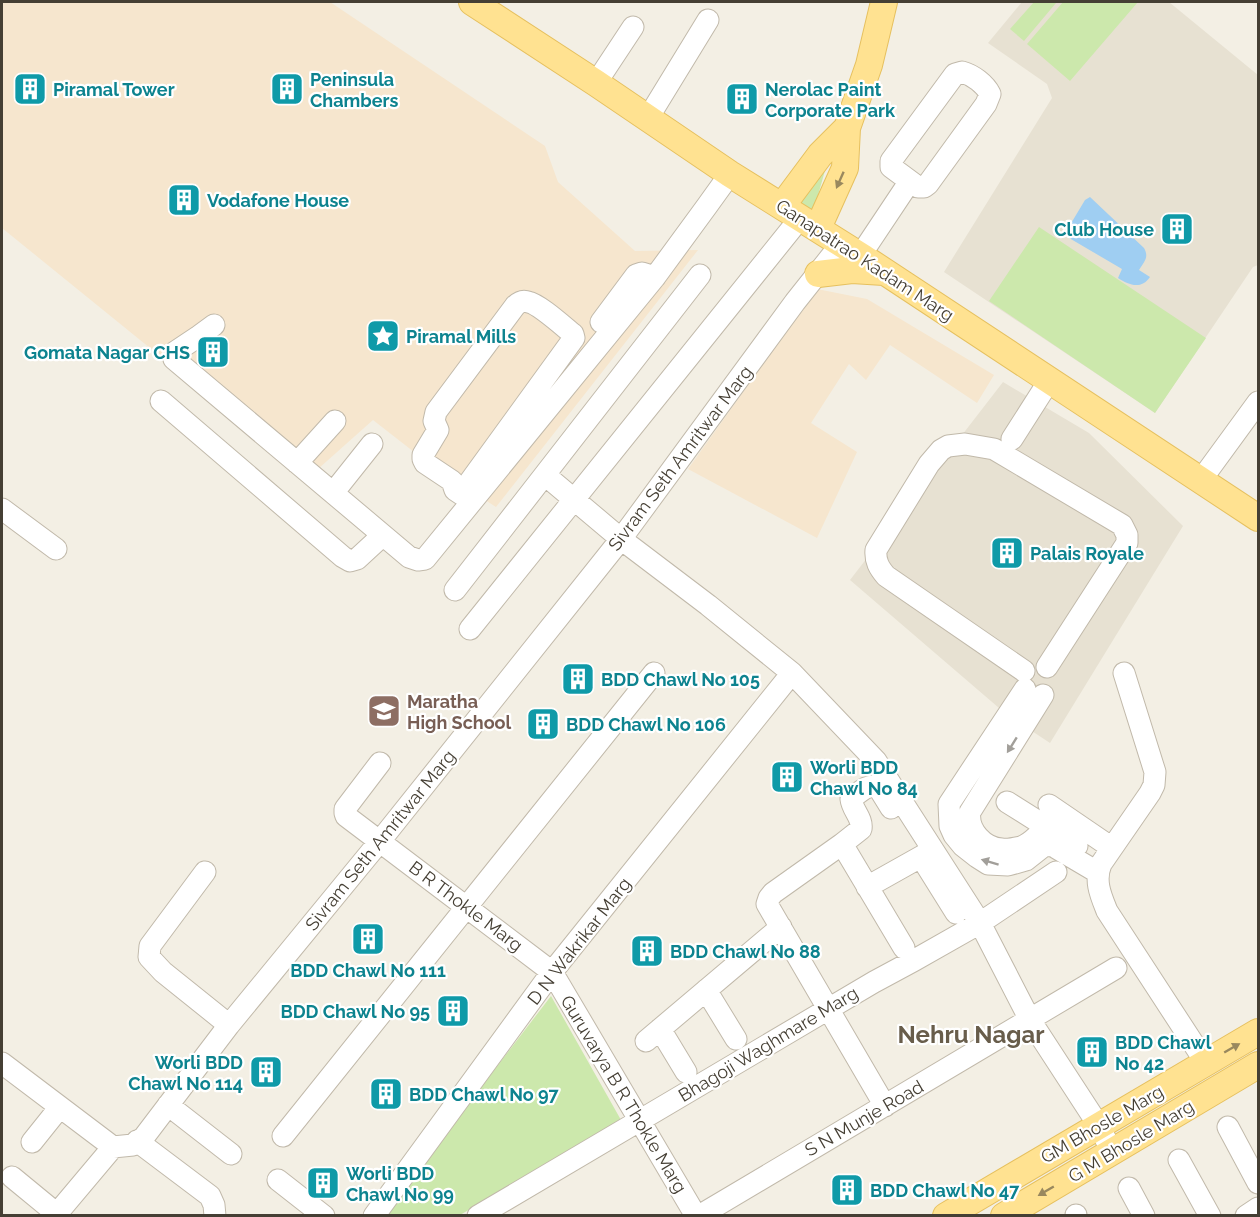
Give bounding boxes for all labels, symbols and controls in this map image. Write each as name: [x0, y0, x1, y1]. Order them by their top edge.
place label: Peninsula Chambers: [310, 69, 398, 111]
building icon: Piramal Tower: [12, 71, 48, 107]
building icon: Peninsula Chambers: [269, 71, 305, 107]
place label: Piramal Tower: [53, 79, 175, 100]
place label: Nerolac Paint Corporate Park: [765, 79, 896, 121]
building icon: Nerolac Paint Corporate Park: [724, 81, 760, 117]
one-way arrow: [834, 171, 844, 189]
building icon: Vodafone House: [166, 182, 202, 218]
place label: Vodafone House: [207, 190, 349, 211]
street label: Ganapatrao Kadam Marg: [772, 195, 958, 325]
building icon: Club House: [1159, 211, 1195, 247]
place label: Club House: [1054, 219, 1154, 240]
place icon: Piramal Mills: [365, 318, 401, 354]
place label: Piramal Mills: [406, 326, 516, 347]
building icon: Gomata Nagar CHS: [195, 334, 231, 370]
place label: Gomata Nagar CHS: [24, 342, 190, 363]
street label: Sivram Seth Amritwar Marg: [604, 361, 756, 555]
building icon: Palais Royale: [989, 535, 1025, 571]
place label: Palais Royale: [1030, 543, 1144, 564]
building icon: BDD Chawl No 105: [560, 661, 596, 697]
place label: BDD Chawl No 105: [601, 669, 760, 690]
place label: Maratha High School: [407, 691, 511, 733]
school or university icon: Maratha High School: [366, 693, 402, 729]
building icon: BDD Chawl No 106: [525, 706, 561, 742]
place label: BDD Chawl No 106: [566, 714, 726, 735]
one-way arrow: [1007, 737, 1018, 753]
street label: Sivram Seth Amritwar Marg: [301, 746, 459, 934]
place label: Worli BDD Chawl No 84: [810, 757, 918, 799]
building icon: Worli BDD Chawl No 84: [769, 759, 805, 795]
street label: B R Thokle Marg: [405, 856, 527, 956]
one-way arrow: [981, 857, 999, 866]
street label: D N Wakrikar Marg: [523, 873, 635, 1009]
building icon: BDD Chawl No 111: [350, 921, 386, 957]
building icon: BDD Chawl No 88: [629, 933, 665, 969]
place label: BDD Chawl No 88: [670, 941, 821, 962]
place label: BDD Chawl No 111: [290, 960, 446, 981]
street label: Bhagoji Waghmare Marg: [674, 982, 862, 1106]
street label: Guruvarya B R Thokle Marg: [557, 991, 691, 1197]
building icon: BDD Chawl No 95: [435, 993, 471, 1029]
place label: BDD Chawl No 95: [280, 1001, 430, 1022]
district label: Nehru Nagar: [897, 1020, 1045, 1049]
place label: BDD Chawl No 42: [1115, 1032, 1212, 1074]
building icon: BDD Chawl No 42: [1074, 1034, 1110, 1070]
one-way arrow: [1224, 1042, 1240, 1053]
place label: Worli BDD Chawl No 114: [128, 1052, 243, 1094]
building icon: Worli BDD Chawl No 114: [248, 1054, 284, 1090]
building icon: BDD Chawl No 97: [368, 1076, 404, 1112]
street label: S N Munje Road: [801, 1076, 927, 1160]
street label: GM Bhosle Marg: [1037, 1080, 1167, 1168]
place label: BDD Chawl No 97: [409, 1084, 560, 1105]
street label: G M Bhosle Marg: [1065, 1095, 1197, 1187]
place label: Worli BDD Chawl No 99: [346, 1163, 454, 1205]
building icon: Worli BDD Chawl No 99: [305, 1165, 341, 1201]
building icon: BDD Chawl No 47: [829, 1172, 865, 1208]
place label: BDD Chawl No 47: [870, 1180, 1020, 1201]
one-way arrow: [1037, 1186, 1054, 1196]

